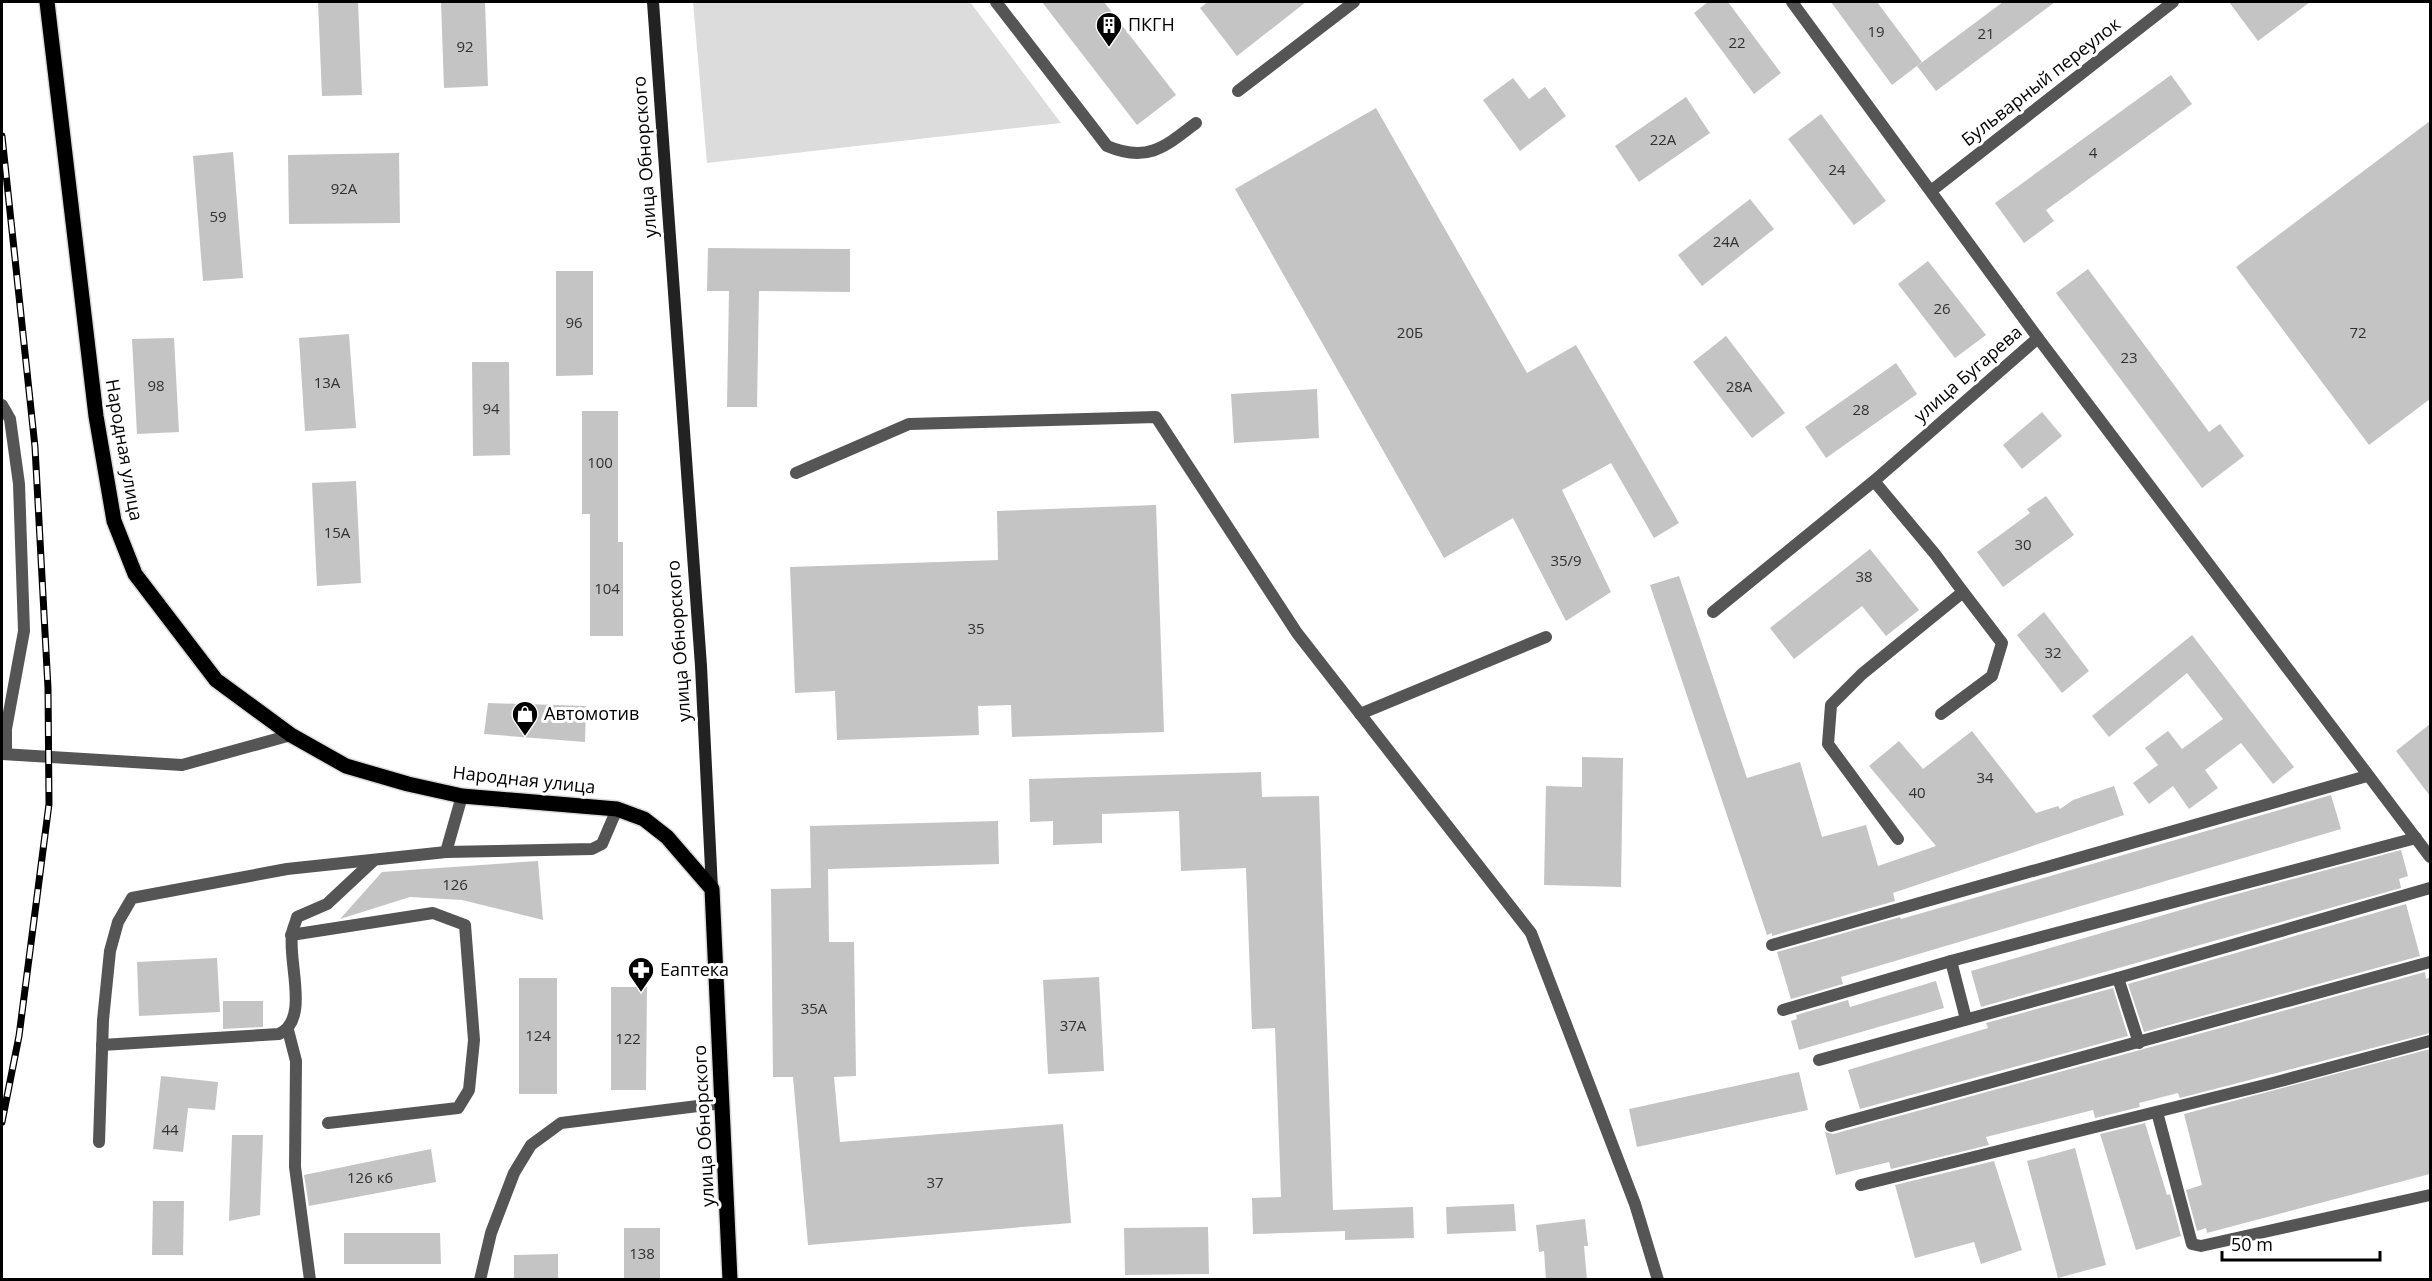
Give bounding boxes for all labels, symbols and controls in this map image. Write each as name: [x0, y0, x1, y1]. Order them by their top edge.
building icon: ПКГН: [1094, 10, 1124, 48]
street label: Бульварный переулок: [1956, 11, 2125, 151]
place label: ПКГН: [1128, 12, 1175, 36]
house number: 19: [1867, 21, 1885, 41]
house number: 21: [1977, 23, 1995, 43]
house number: 22: [1728, 32, 1746, 52]
house number: 92: [456, 36, 474, 56]
street label: улица Обнорского: [626, 75, 662, 239]
house number: 22А: [1650, 129, 1677, 149]
house number: 4: [2089, 142, 2098, 162]
house number: 24: [1828, 159, 1846, 179]
house number: 92А: [331, 178, 358, 198]
house number: 59: [209, 206, 227, 226]
house number: 24А: [1713, 231, 1740, 251]
house number: 26: [1933, 298, 1951, 318]
house number: 96: [565, 312, 583, 332]
street label: улица Бугарева: [1908, 320, 2027, 427]
house number: 20Б: [1397, 322, 1423, 342]
house number: 72: [2349, 322, 2367, 342]
house number: 23: [2120, 347, 2138, 367]
house number: 13А: [314, 372, 341, 392]
house number: 98: [147, 375, 165, 395]
house number: 28А: [1726, 376, 1753, 396]
street label: Народная улица: [101, 377, 149, 523]
house number: 94: [482, 398, 500, 418]
house number: 28: [1852, 399, 1870, 419]
house number: 100: [587, 452, 613, 472]
house number: 15А: [324, 522, 351, 542]
house number: 30: [2014, 534, 2032, 554]
house number: 35/9: [1550, 550, 1582, 570]
street label: улица Обнорского: [660, 559, 696, 723]
house number: 38: [1855, 566, 1873, 586]
house number: 104: [594, 578, 620, 598]
house number: 35: [967, 618, 985, 638]
house number: 32: [2044, 642, 2062, 662]
shop icon: Автомотив: [510, 699, 540, 737]
place label: Автомотив: [544, 701, 639, 725]
street label: Народная улица: [451, 760, 597, 798]
house number: 34: [1976, 767, 1994, 787]
house number: 40: [1908, 782, 1926, 802]
house number: 126: [442, 874, 468, 894]
pharmacy icon: Еаптека: [626, 955, 656, 993]
place label: Еаптека: [660, 957, 729, 981]
house number: 35А: [801, 998, 828, 1018]
house number: 37А: [1060, 1015, 1087, 1035]
house number: 124: [525, 1025, 551, 1045]
house number: 122: [615, 1028, 641, 1048]
street label: улица Обнорского: [687, 1045, 719, 1208]
house number: 44: [161, 1119, 179, 1139]
house number: 126 к6: [347, 1167, 393, 1187]
house number: 37: [926, 1172, 944, 1192]
scale bar: [2222, 1224, 2380, 1262]
text: 50 m: [2231, 1232, 2273, 1256]
house number: 138: [629, 1243, 655, 1263]

